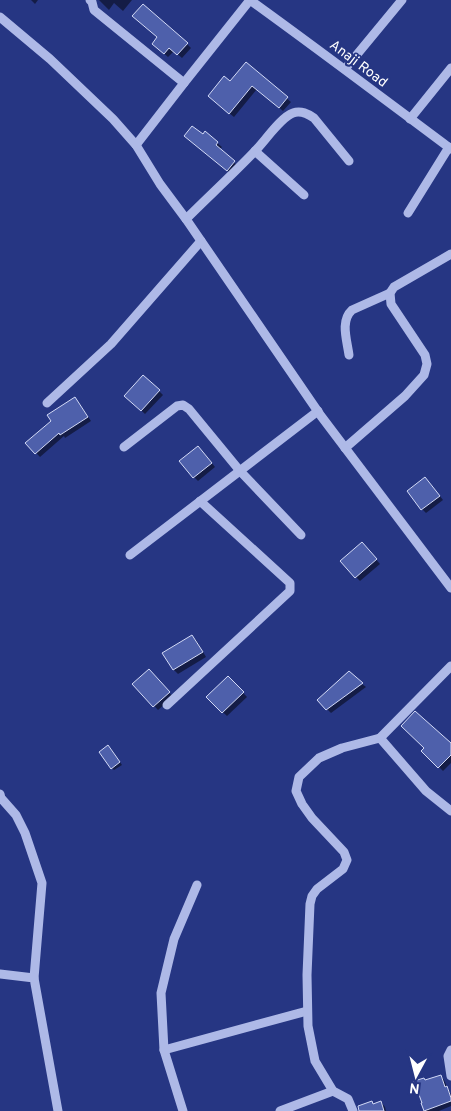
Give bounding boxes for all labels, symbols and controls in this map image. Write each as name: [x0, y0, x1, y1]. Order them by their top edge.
street label: Anaji Road: [326, 37, 390, 91]
north arrow: [391, 1051, 441, 1101]
text: N: [409, 1078, 421, 1096]

